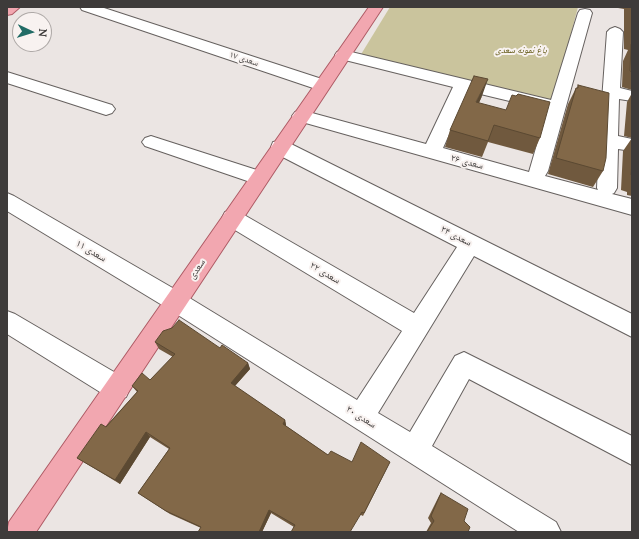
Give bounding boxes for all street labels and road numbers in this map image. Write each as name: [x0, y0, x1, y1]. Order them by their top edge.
street label: سعدی ۱۷: [228, 49, 260, 69]
street label: سعدی ۲۶: [449, 152, 485, 172]
street label: سعدی ۲۴: [438, 223, 474, 249]
street label: سعدی ۱۱: [74, 237, 108, 265]
street label: سعدی: [186, 257, 208, 281]
street label: سعدی ۲۲: [308, 259, 342, 287]
street label: سعدی ۲۰: [344, 403, 378, 431]

